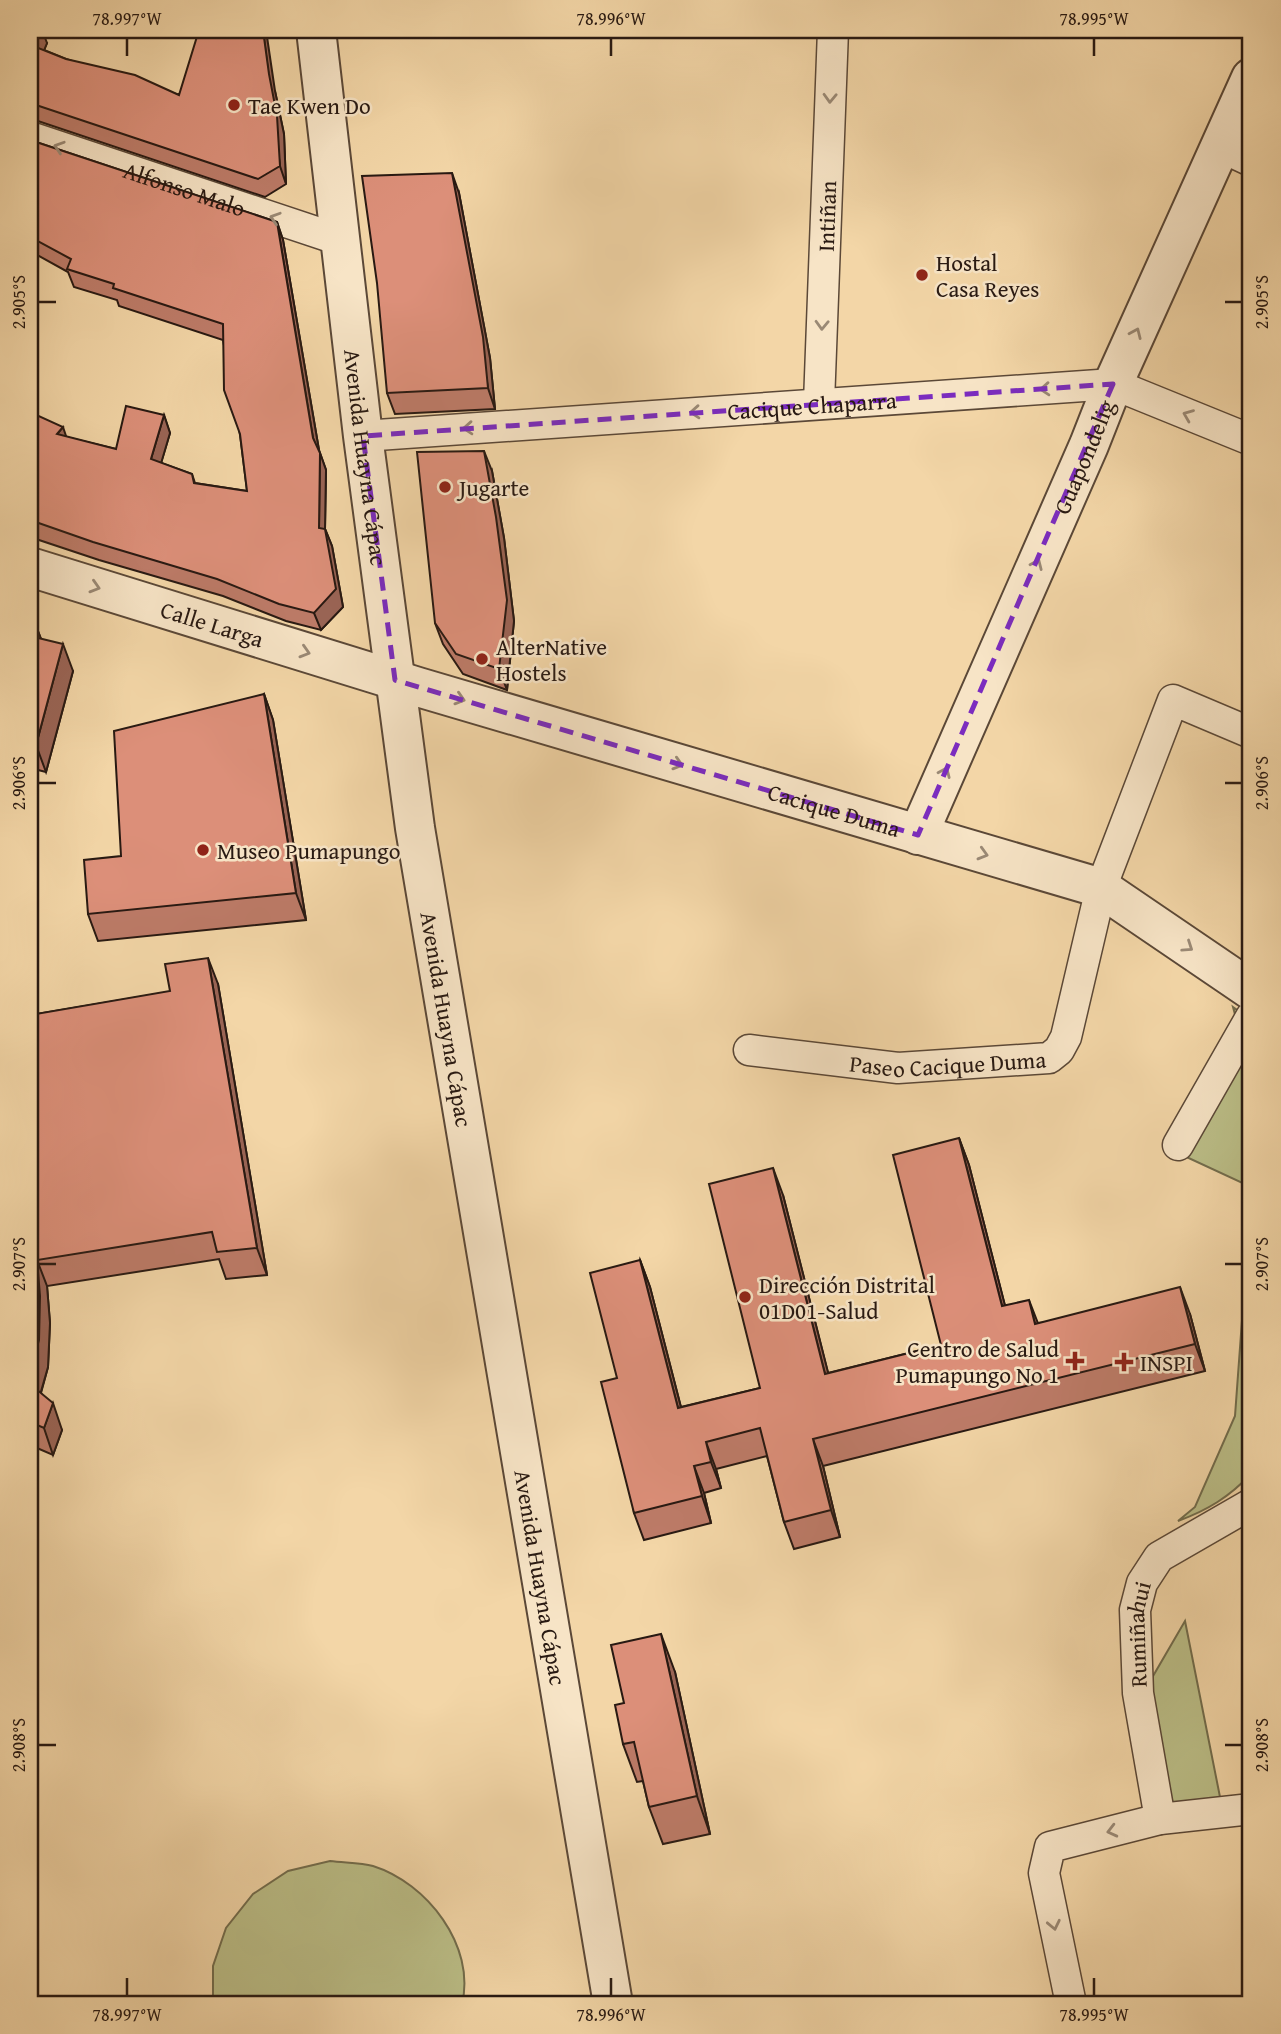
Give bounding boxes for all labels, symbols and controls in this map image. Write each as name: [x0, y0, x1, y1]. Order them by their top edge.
text: 78.997°W: [92, 5, 162, 32]
text: 78.996°W: [576, 5, 646, 32]
text: 78.995°W: [1059, 5, 1129, 32]
place label: Tae Kwen Do: [248, 89, 371, 122]
one-way arrow: [823, 93, 838, 104]
marker: Tae Kwen Do: [226, 97, 242, 113]
one-way arrow: [54, 141, 66, 155]
street label: Alfonso Malo: [120, 153, 250, 224]
street label: Intiñan: [808, 180, 844, 252]
one-way arrow: [270, 212, 282, 227]
place label: Hostal Casa Reyes: [936, 246, 1039, 305]
marker: Hostal Casa Reyes: [914, 267, 930, 283]
text: 2.905°S: [5, 275, 32, 329]
text: 2.905°S: [1248, 275, 1275, 329]
one-way arrow: [815, 320, 830, 331]
one-way arrow: [1128, 327, 1142, 340]
street label: Avenida Huayna Cápac: [337, 347, 396, 567]
one-way arrow: [1039, 381, 1050, 396]
street label: Cacique Chaparra: [726, 383, 898, 427]
street label: Guapondelig: [1044, 394, 1122, 519]
one-way arrow: [690, 404, 701, 419]
one-way arrow: [1183, 409, 1195, 423]
one-way arrow: [463, 420, 474, 435]
place label: Jugarte: [456, 471, 529, 504]
marker: Jugarte: [437, 479, 453, 495]
one-way arrow: [1028, 559, 1042, 571]
one-way arrow: [89, 579, 101, 594]
street label: Calle Larga: [157, 592, 268, 655]
place label: AlterNative Hostels: [496, 630, 607, 689]
one-way arrow: [299, 643, 311, 658]
marker: AlterNative Hostels: [474, 651, 490, 667]
one-way arrow: [454, 691, 466, 706]
one-way arrow: [672, 755, 684, 770]
text: 2.906°S: [5, 756, 32, 810]
text: 2.906°S: [1248, 756, 1275, 810]
one-way arrow: [937, 767, 951, 780]
street label: Cacique Duma: [764, 774, 905, 845]
place label: Museo Pumapungo: [217, 834, 400, 867]
marker: Museo Pumapungo: [195, 842, 211, 858]
one-way arrow: [977, 846, 989, 860]
street label: Avenida Huayna Cápac: [413, 909, 482, 1129]
one-way arrow: [1180, 939, 1193, 951]
street label: Paseo Cacique Duma: [848, 1042, 1047, 1085]
text: 2.907°S: [5, 1237, 32, 1291]
text: 2.907°S: [1248, 1237, 1275, 1291]
place label: Dirección Distrital 01D01-Salud: [759, 1268, 935, 1327]
marker: Dirección Distrital 01D01-Salud: [737, 1289, 753, 1305]
place label: Centro de Salud Pumapungo No 1: [896, 1332, 1060, 1391]
place label: INSPI: [1140, 1346, 1193, 1379]
marker: Centro de Salud Pumapungo No 1: [1065, 1351, 1085, 1371]
marker: INSPI: [1114, 1352, 1134, 1372]
street label: Avenida Huayna Cápac: [507, 1467, 576, 1688]
street label: Rumiñahui: [1118, 1577, 1158, 1688]
text: 2.908°S: [5, 1718, 32, 1772]
text: 2.908°S: [1248, 1718, 1275, 1772]
one-way arrow: [1106, 1823, 1118, 1837]
one-way arrow: [1046, 1919, 1061, 1931]
text: 78.997°W: [92, 2001, 162, 2028]
text: 78.996°W: [576, 2001, 646, 2028]
text: 78.995°W: [1059, 2001, 1129, 2028]

